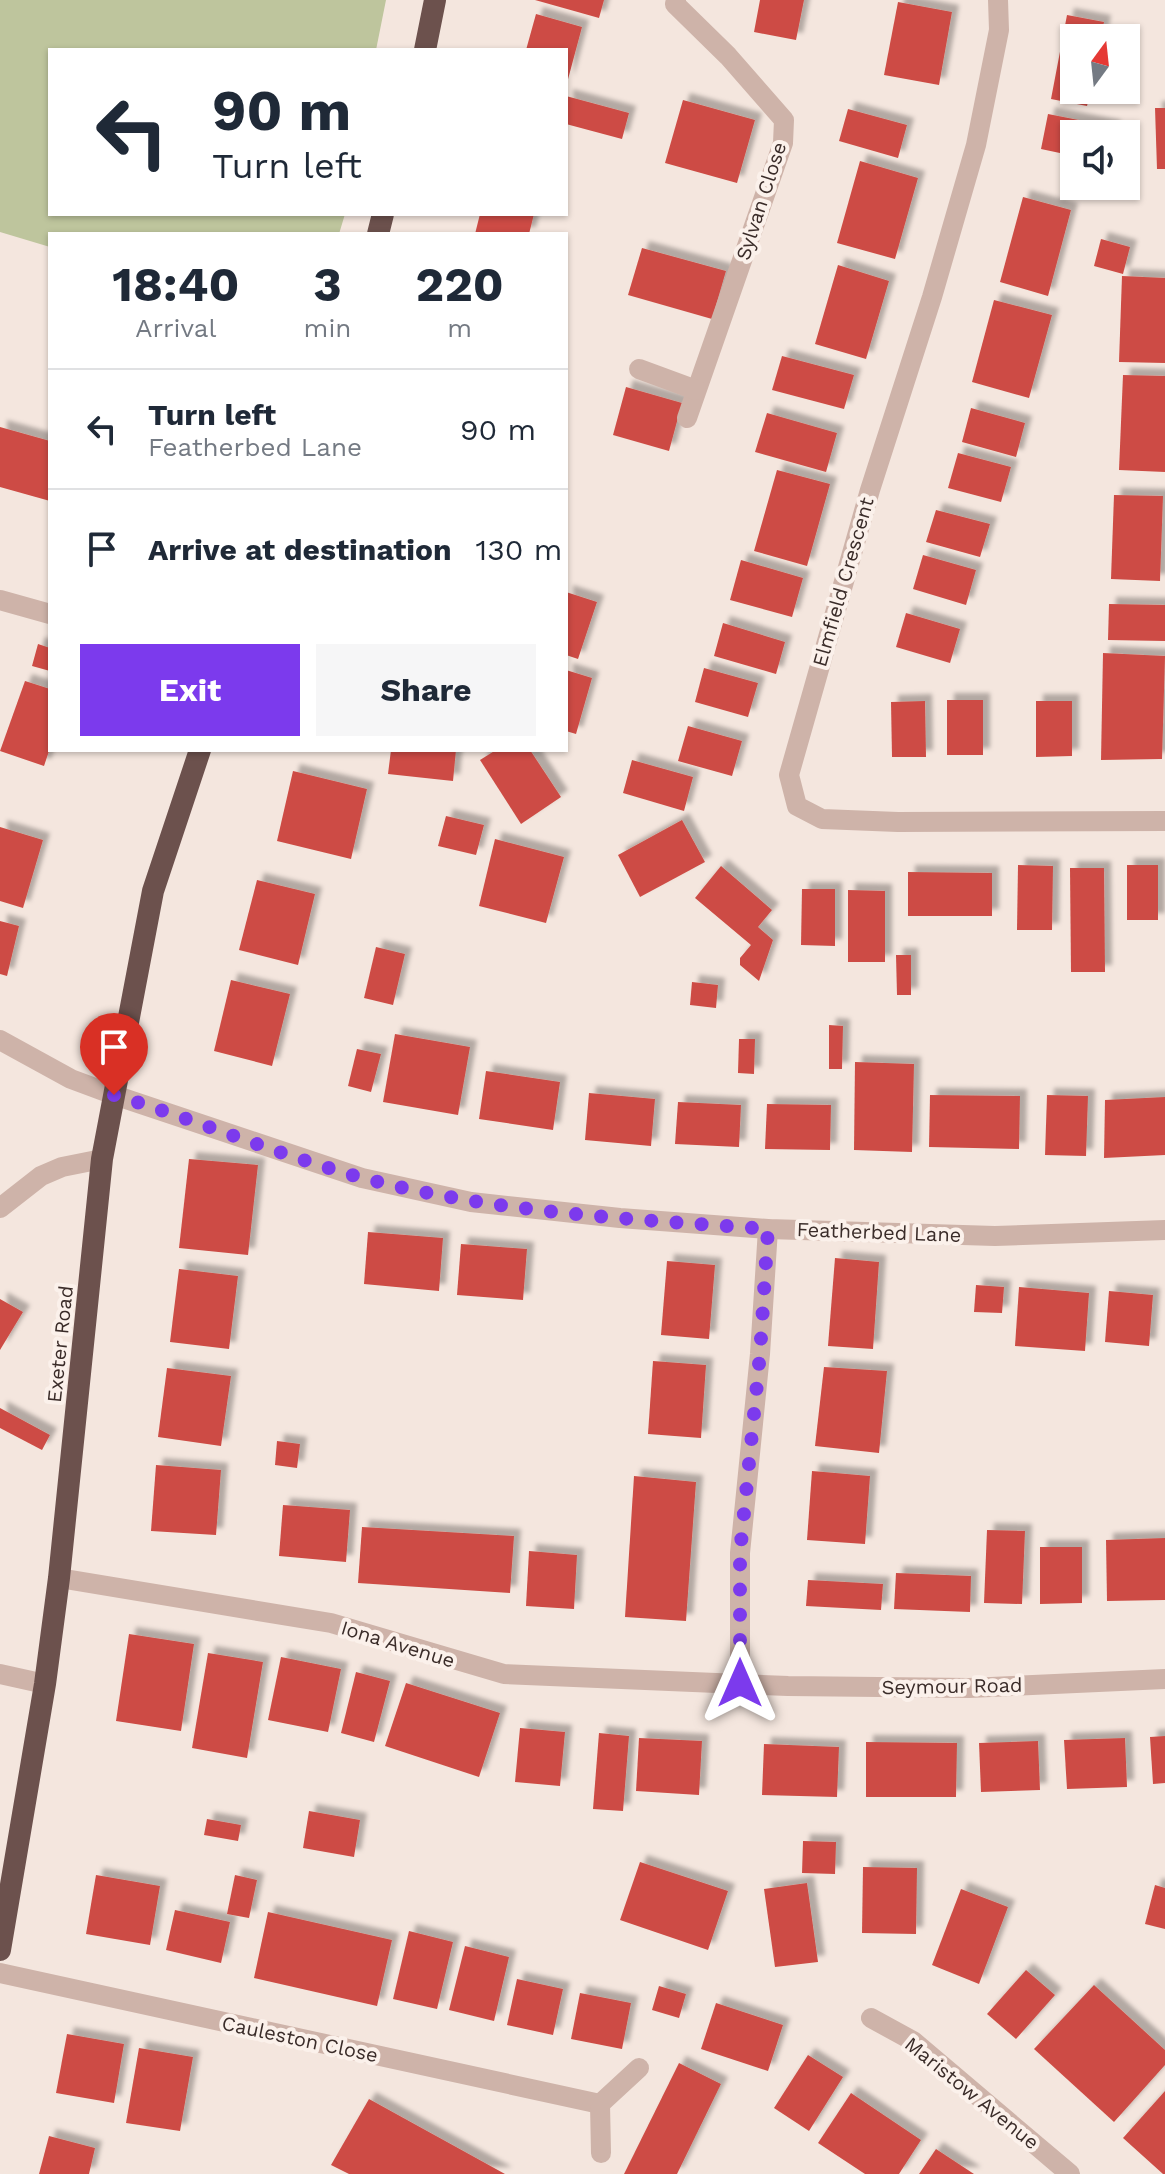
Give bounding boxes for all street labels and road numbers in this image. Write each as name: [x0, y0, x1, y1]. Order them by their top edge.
street label: Sylvan Close: [731, 139, 791, 263]
street label: Elmfield Crescent: [807, 494, 879, 669]
street label: Featherbed Lane: [796, 1217, 962, 1247]
street label: Exeter Road: [42, 1284, 78, 1404]
street label: Iona Avenue: [338, 1615, 458, 1673]
street label: Seymour Road: [881, 1673, 1023, 1699]
street label: Cauleston Close: [220, 2011, 380, 2067]
street label: Maristow Avenue: [900, 2032, 1044, 2154]

